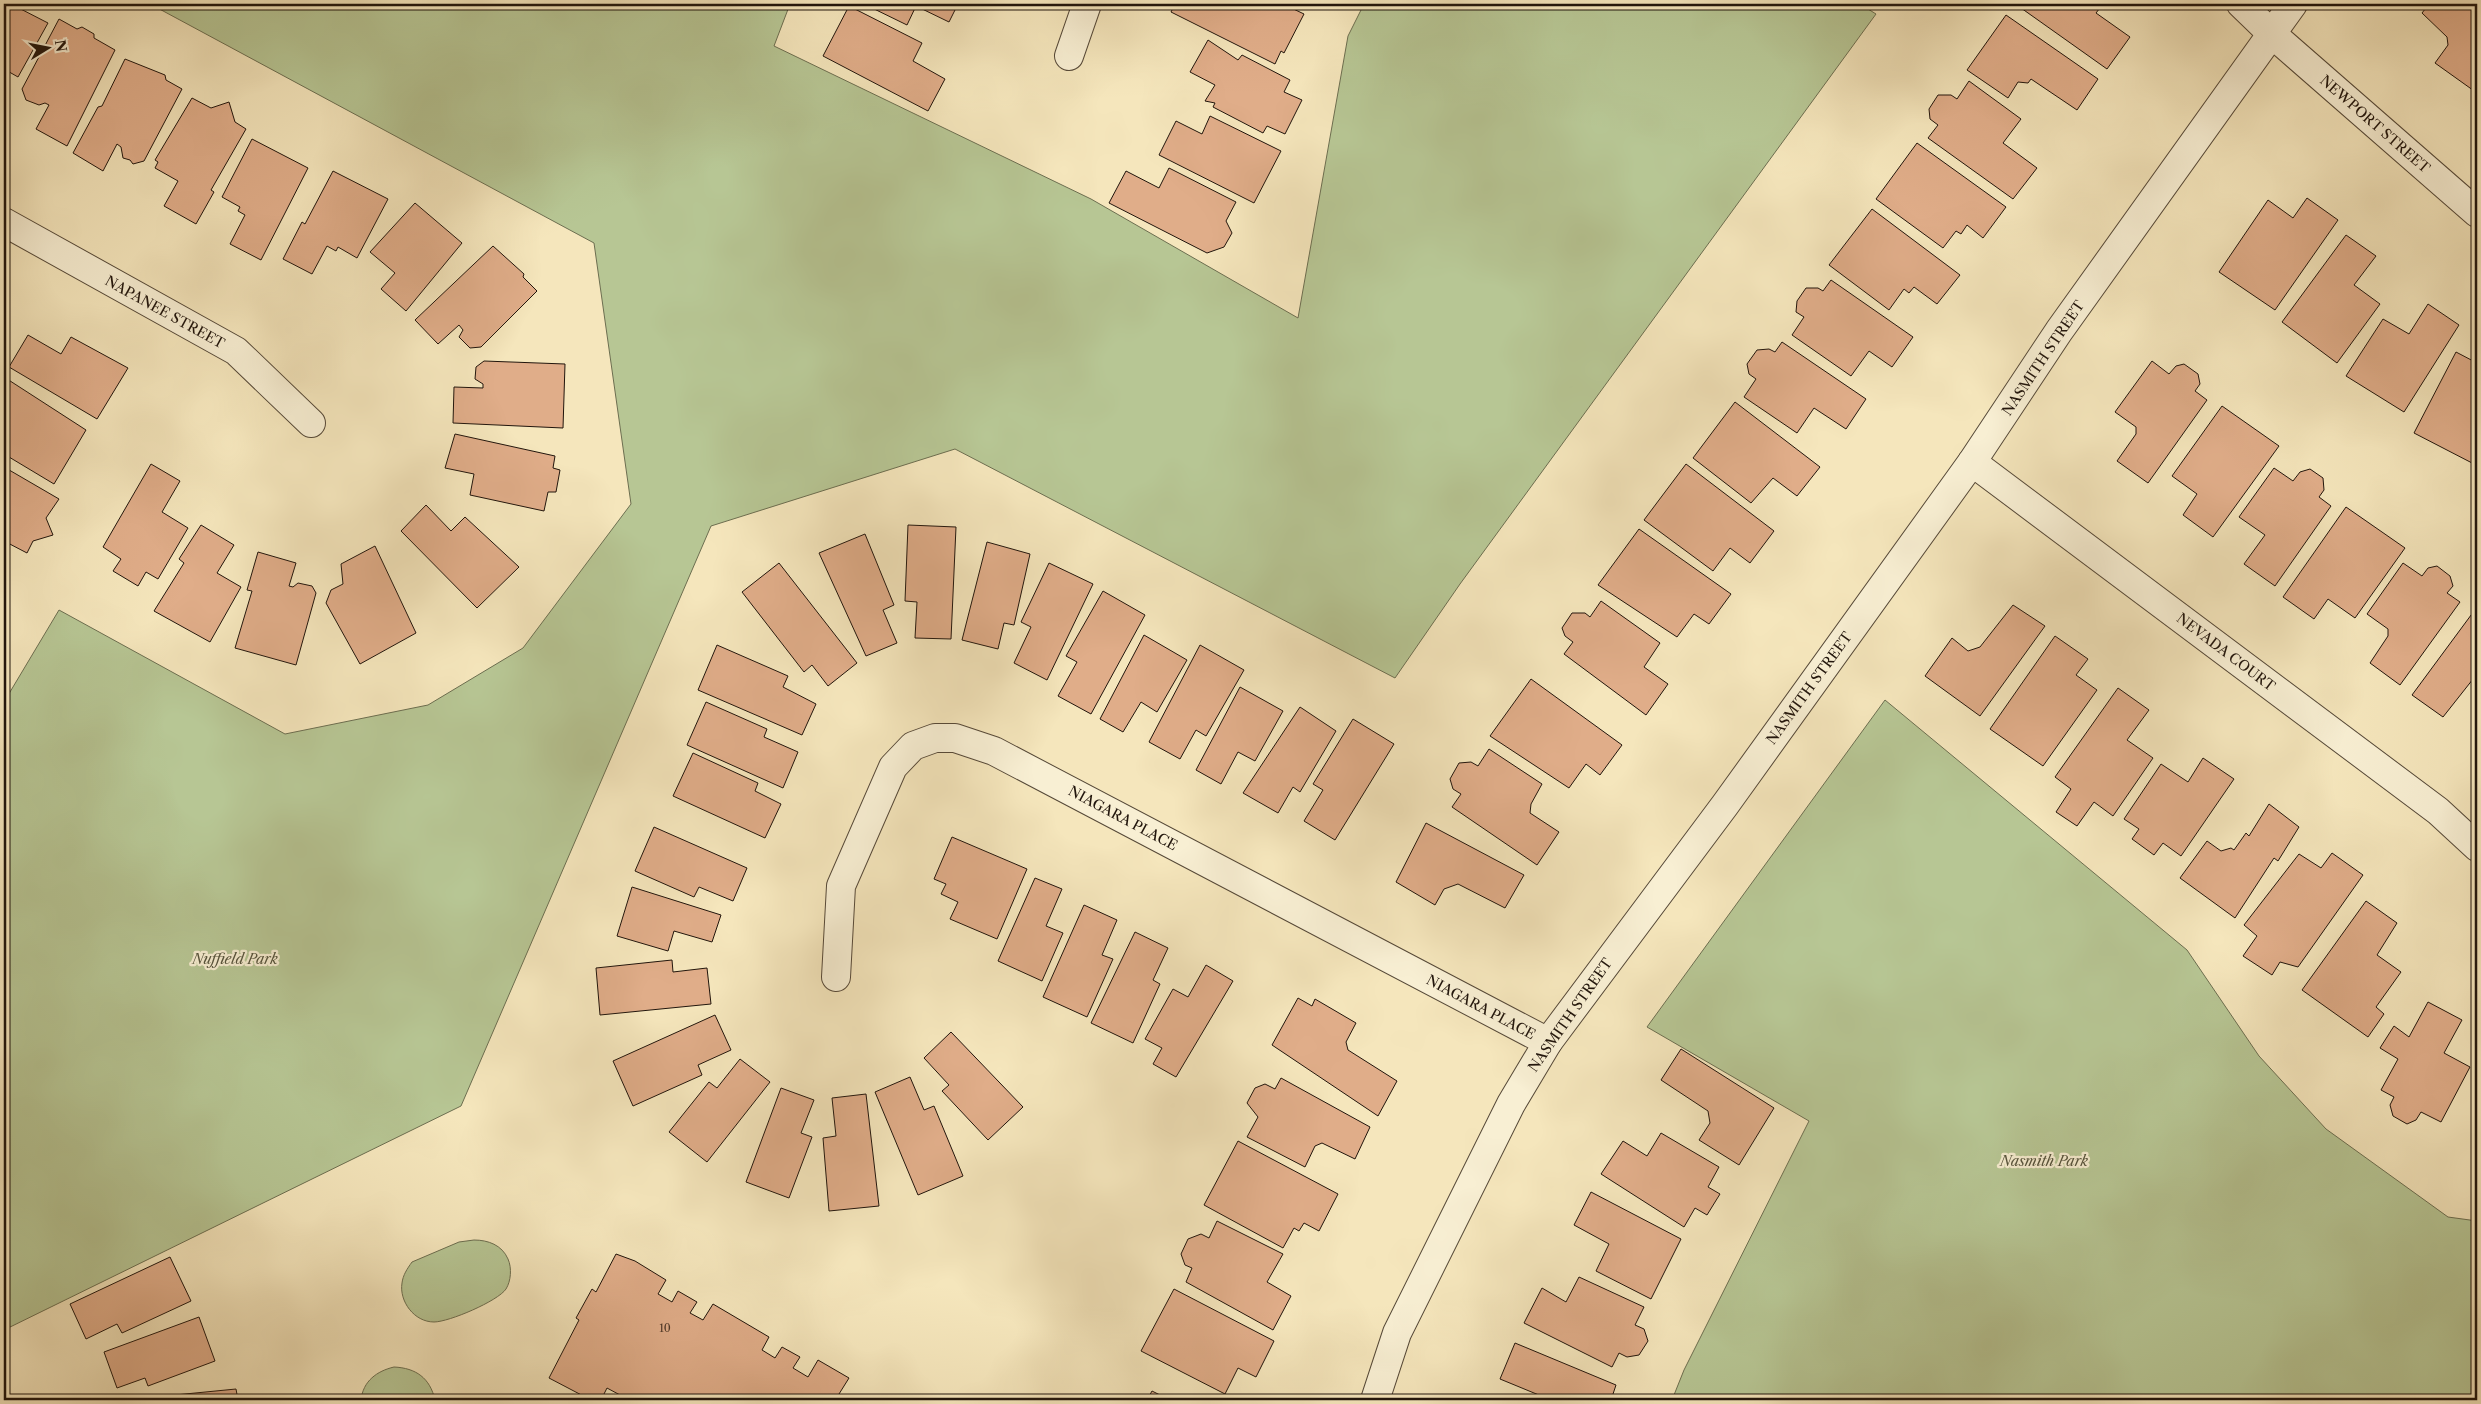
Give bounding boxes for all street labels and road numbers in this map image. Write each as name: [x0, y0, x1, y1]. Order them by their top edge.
street label: NEWPORT STREET: [2316, 71, 2434, 177]
street label: NAPANEE STREET: [102, 272, 229, 353]
street label: NASMITH STREET: [1998, 297, 2088, 419]
street label: NEVADA COURT: [2173, 609, 2279, 695]
street label: NASMITH STREET: [1762, 628, 1856, 748]
street label: NIAGARA PLACE: [1065, 782, 1181, 854]
street label: NASMITH STREET: [1524, 954, 1616, 1075]
street label: NIAGARA PLACE: [1423, 971, 1539, 1043]

